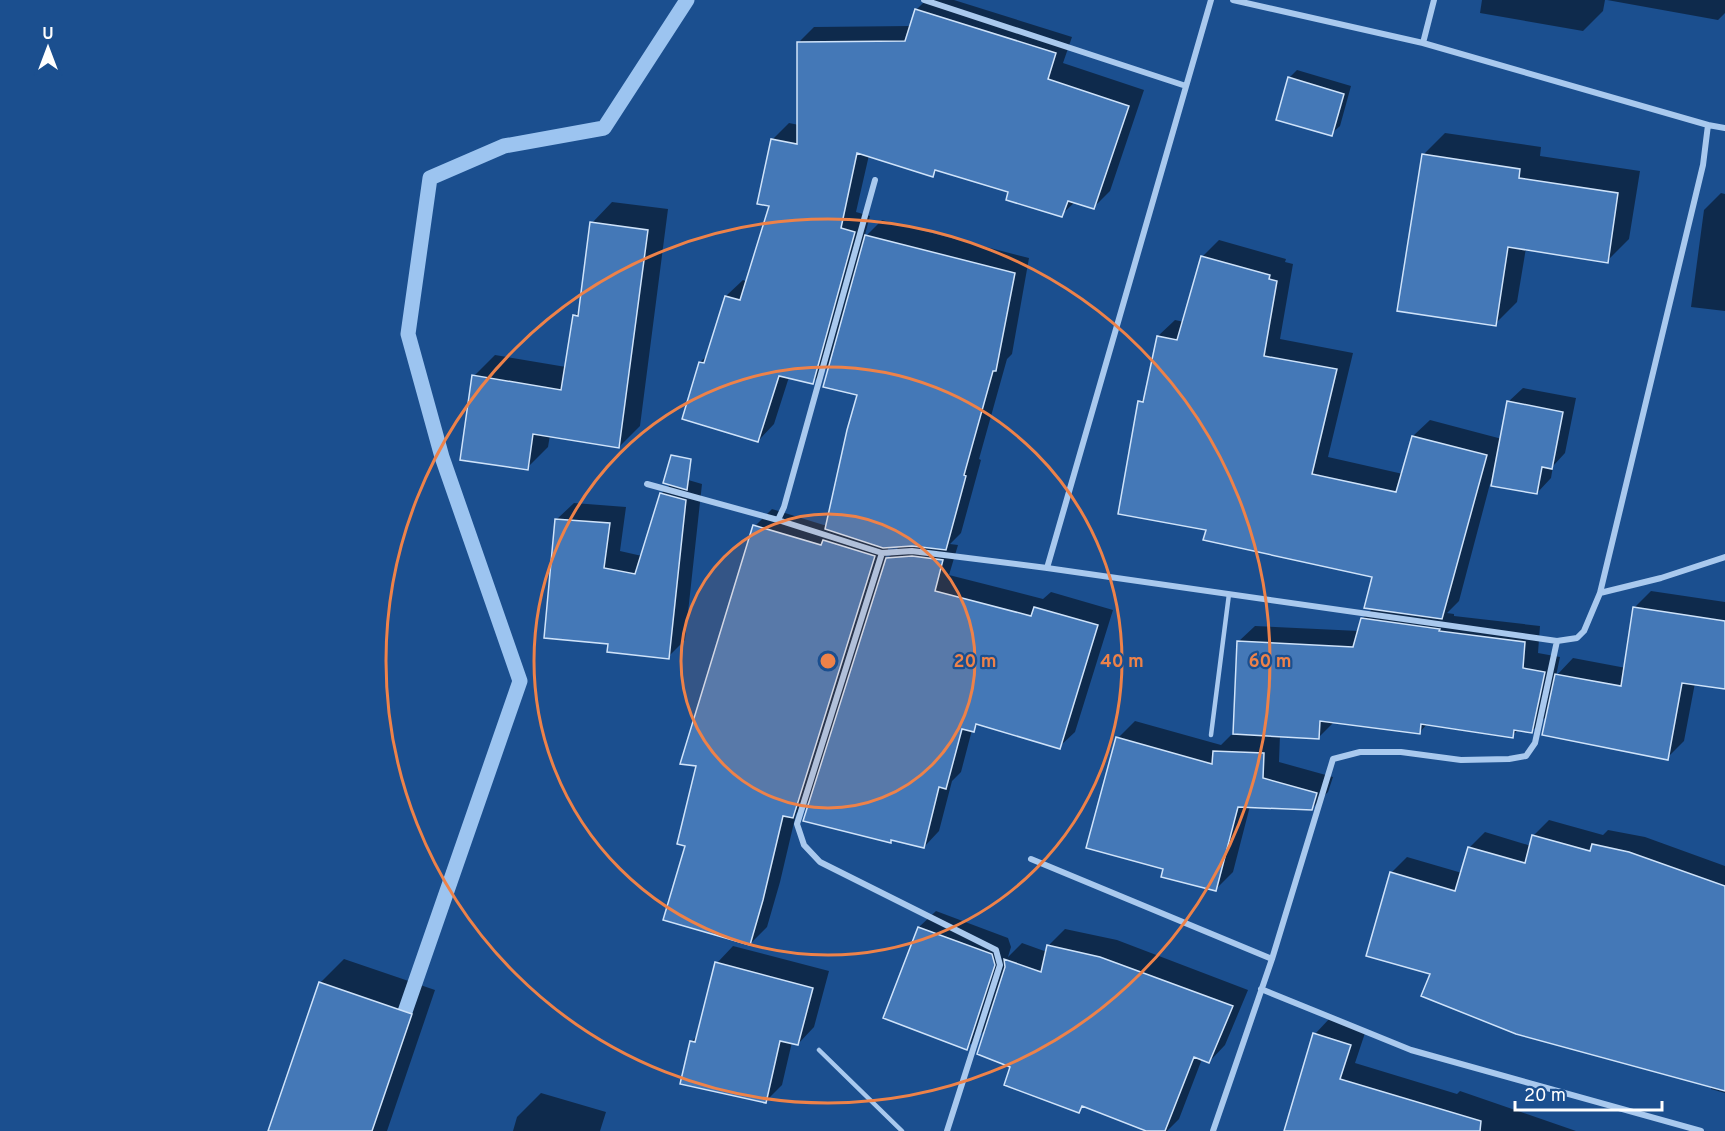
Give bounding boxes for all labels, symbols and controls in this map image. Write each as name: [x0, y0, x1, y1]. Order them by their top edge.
north arrow: [18, 18, 78, 78]
text: U: [42, 25, 54, 45]
centre of rings: [818, 651, 838, 671]
text: 20 m: [953, 651, 997, 674]
text: 40 m: [1100, 651, 1144, 674]
text: 60 m: [1248, 651, 1292, 674]
scale bar: [1515, 1074, 1662, 1112]
text: 20 m: [1524, 1085, 1566, 1108]

